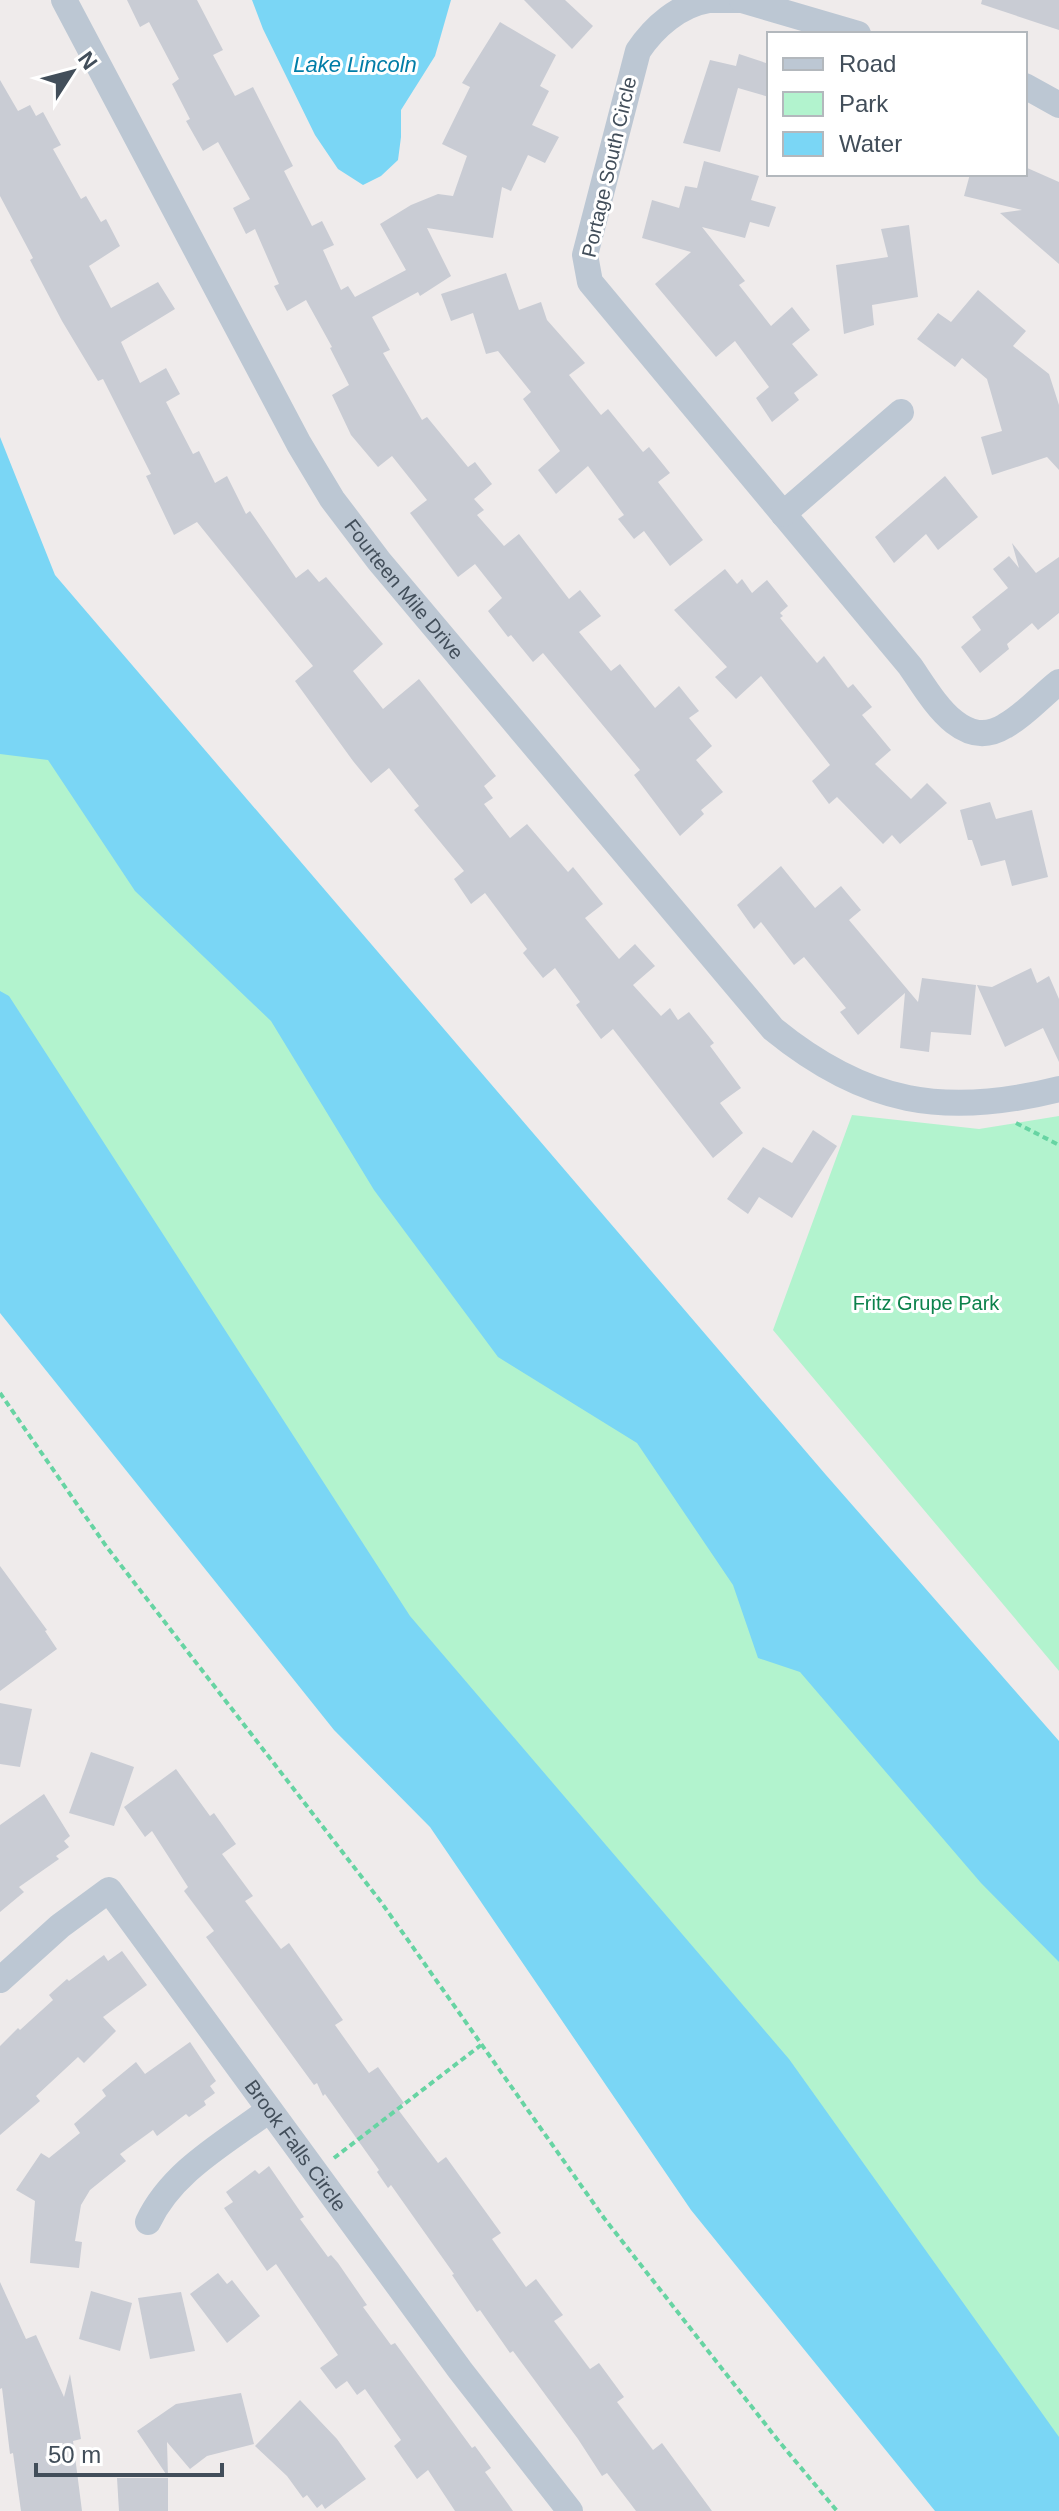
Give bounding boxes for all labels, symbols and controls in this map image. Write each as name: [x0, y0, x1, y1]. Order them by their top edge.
north arrow: [32, 32, 112, 112]
legend: [767, 32, 1027, 176]
text: N: [73, 47, 103, 74]
text: Road: [839, 50, 896, 77]
water label: Lake Lincoln: [293, 52, 417, 77]
street label: Portage South Circle: [578, 75, 640, 259]
text: Park: [839, 90, 889, 117]
text: Water: [839, 130, 902, 157]
street label: Fourteen Mile Drive: [340, 515, 468, 664]
park label: Fritz Grupe Park: [853, 1292, 1000, 1314]
street label: Brook Falls Circle: [241, 2076, 351, 2215]
scale bar: [36, 2427, 222, 2477]
text: 50 m: [48, 2441, 101, 2468]

